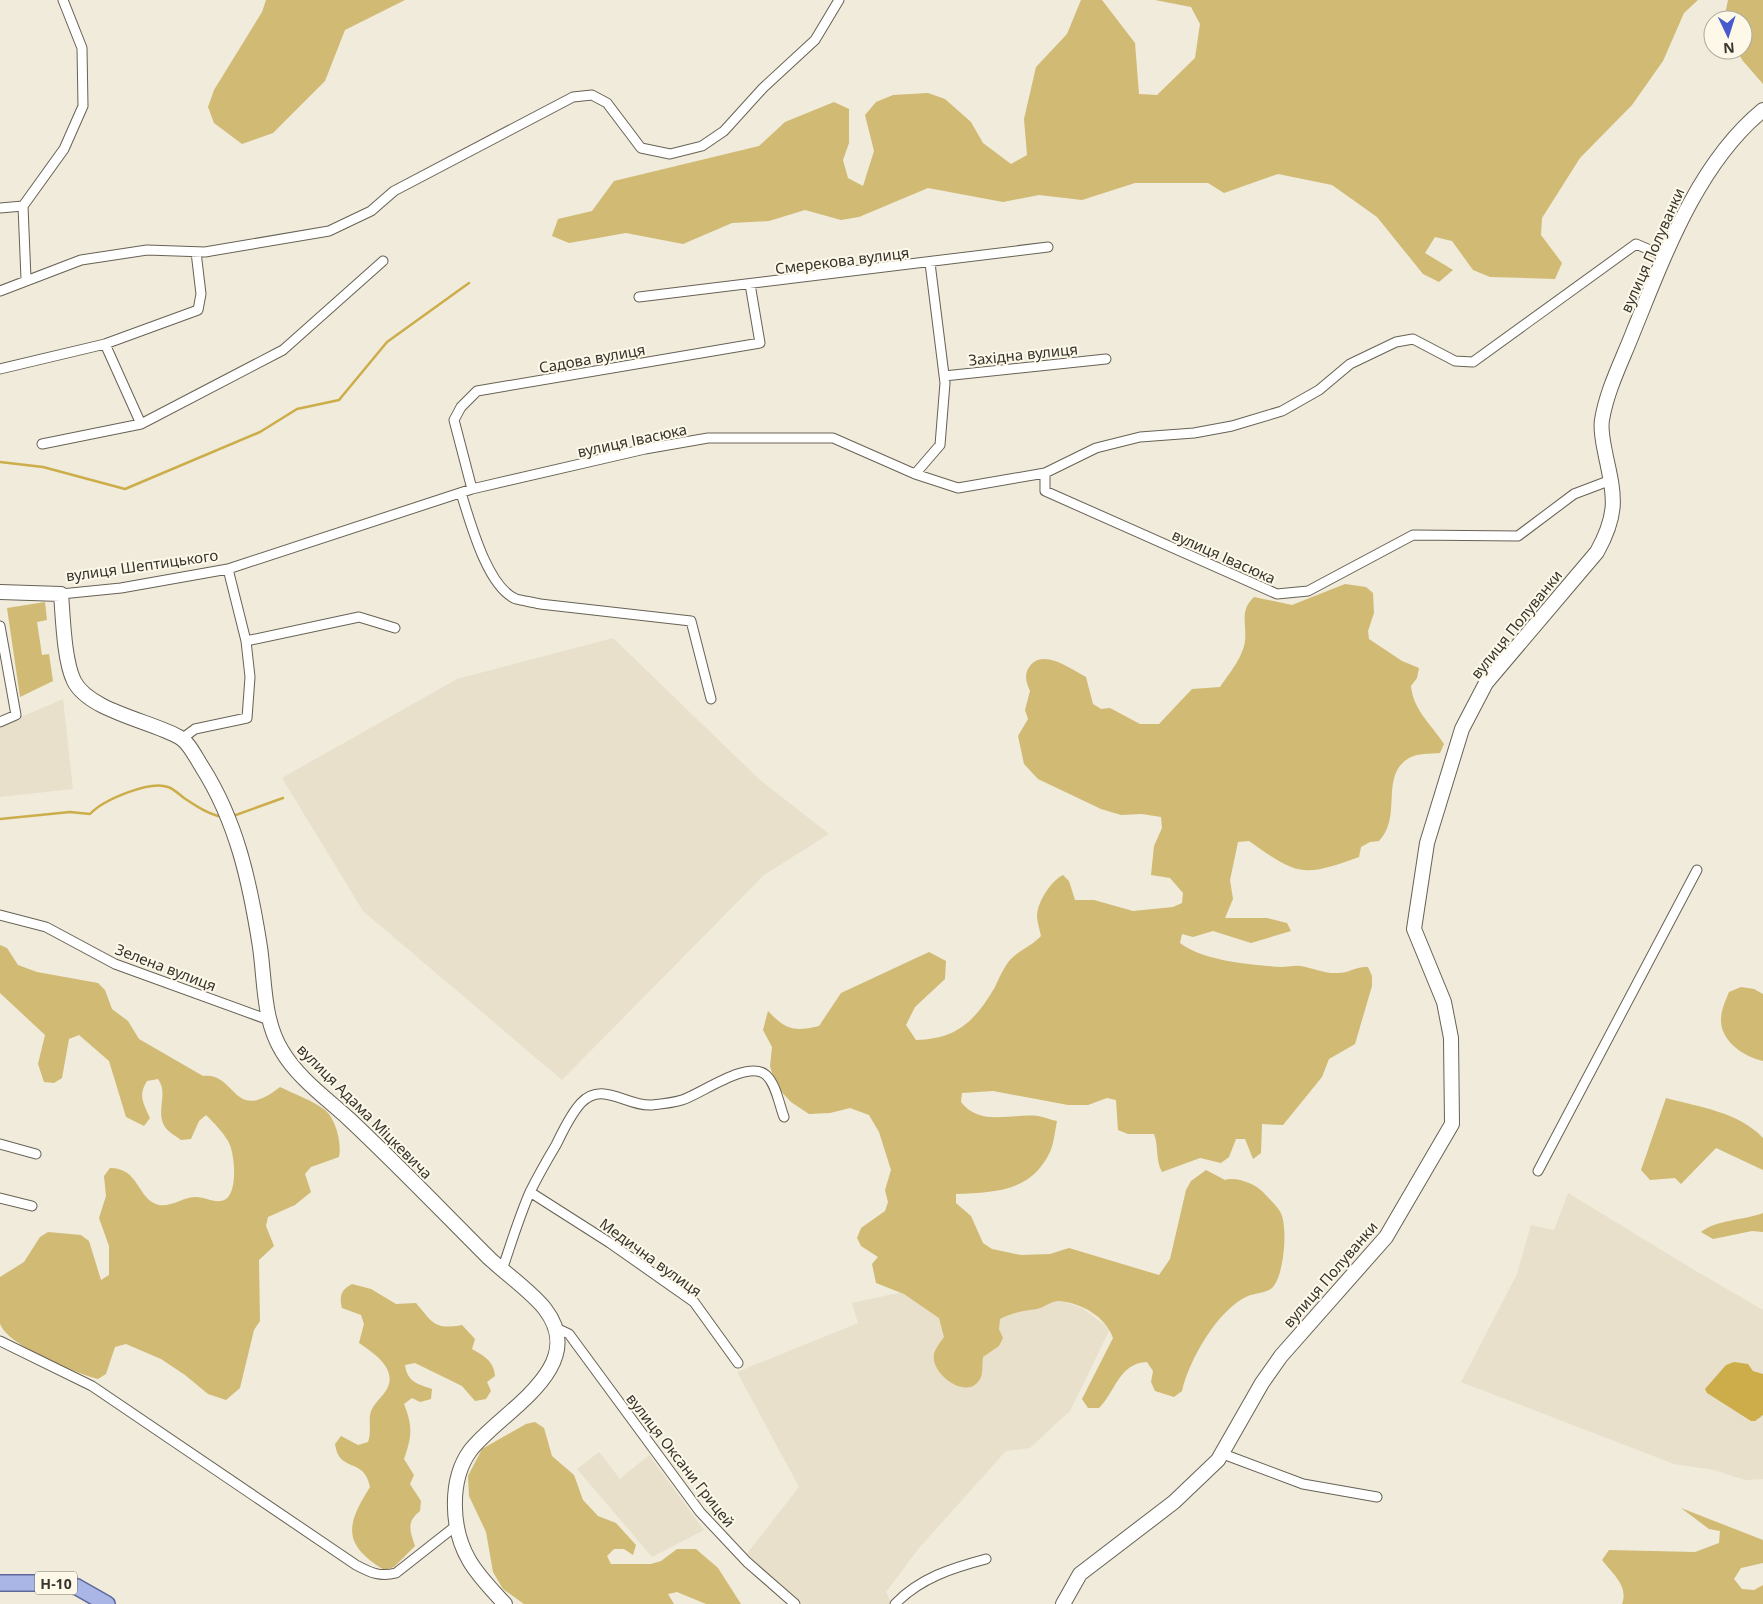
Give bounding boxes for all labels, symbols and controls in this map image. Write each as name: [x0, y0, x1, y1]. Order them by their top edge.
north arrow: [1703, 10, 1753, 60]
text: N: [1723, 39, 1735, 58]
street label: вулиця Полуванки: [1615, 184, 1689, 316]
street label: Смерекова вулиця: [774, 242, 910, 278]
street label: Західна вулиця: [967, 338, 1079, 370]
street label: Садова вулиця: [537, 339, 647, 377]
street label: вулиця Івасюка: [575, 419, 689, 461]
street label: вулиця Івасюка: [1169, 524, 1279, 588]
street label: вулиця Шептицького: [65, 544, 219, 586]
street label: вулиця Полуванки: [1466, 565, 1566, 683]
street label: Зелена вулиця: [113, 939, 219, 995]
street label: вулиця Адама Міцкевича: [293, 1039, 437, 1183]
street label: Медична вулиця: [596, 1213, 706, 1301]
street label: вулиця Полуванки: [1278, 1217, 1382, 1331]
street label: вулиця Оксани Грицей: [622, 1389, 740, 1531]
road number: Н-10: [35, 1572, 77, 1595]

